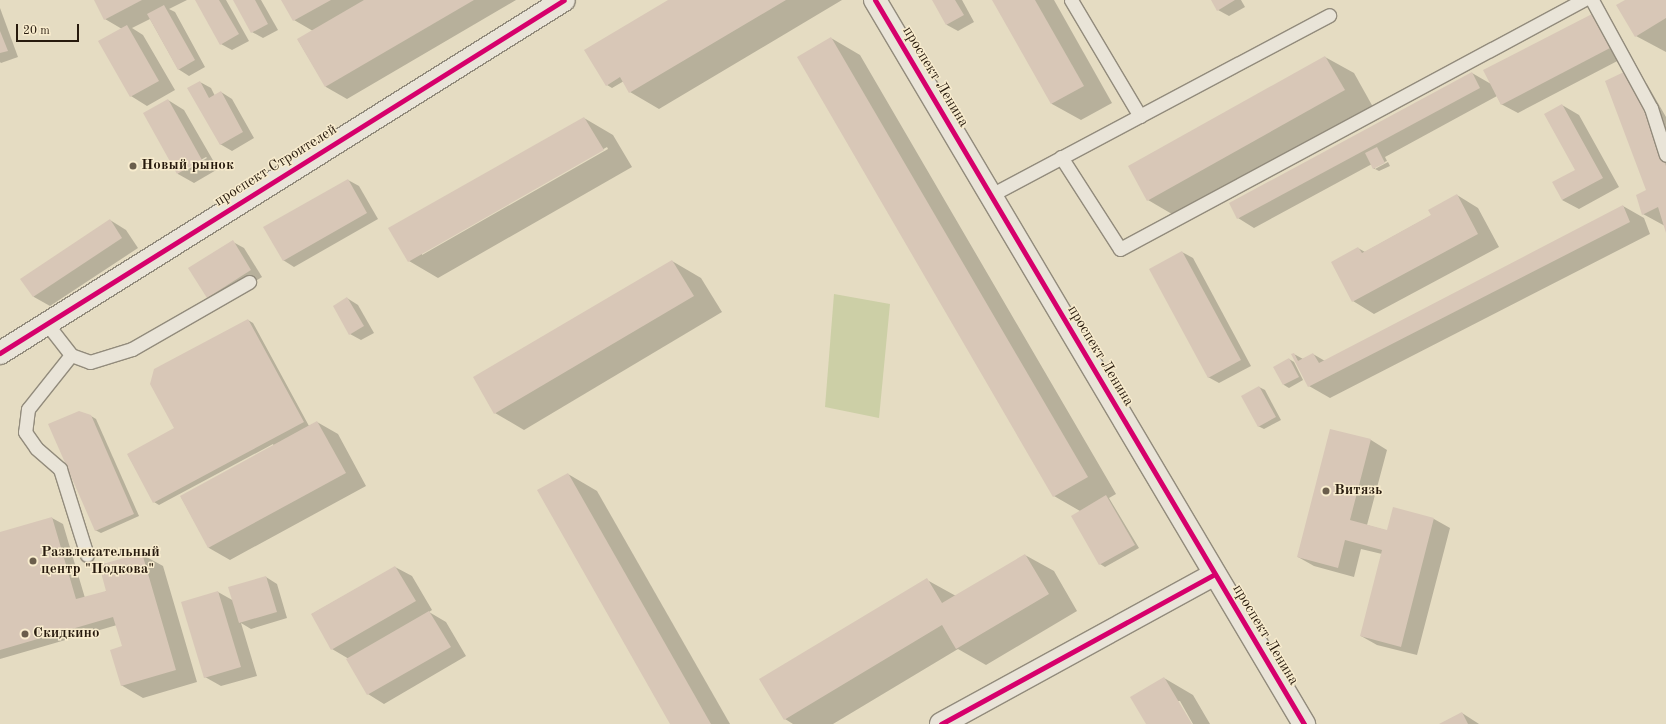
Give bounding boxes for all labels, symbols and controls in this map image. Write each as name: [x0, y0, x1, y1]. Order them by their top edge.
scale bar: [18, 16, 81, 42]
street label: проспект Ленина: [898, 23, 972, 131]
text: 20 m: [23, 25, 50, 37]
street label: проспект Строителей: [212, 121, 340, 211]
place label: Новый рынок: [141, 157, 234, 175]
marker: Новый рынок: [128, 161, 138, 171]
street label: проспект Ленина: [1063, 302, 1137, 410]
place label: Витязь: [1334, 482, 1382, 500]
marker: Витязь: [1321, 486, 1331, 496]
place label: Развлекательный центр "Подкова": [41, 543, 160, 578]
marker: Развлекательный центр "Подкова": [28, 556, 38, 566]
street label: проспект Ленина: [1228, 581, 1302, 689]
place label: Скидкино: [33, 625, 100, 643]
marker: Скидкино: [20, 629, 30, 639]

